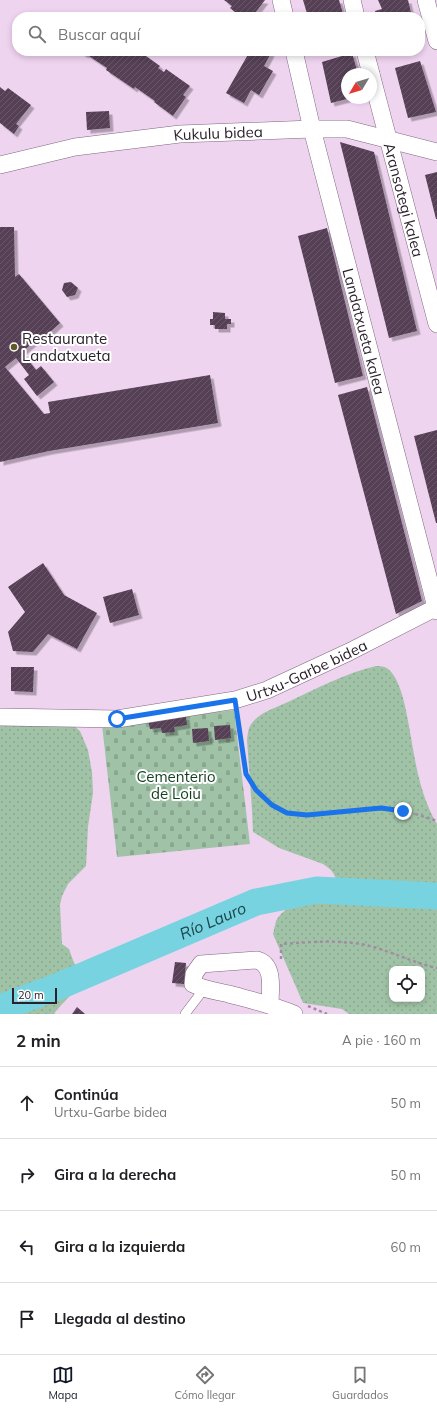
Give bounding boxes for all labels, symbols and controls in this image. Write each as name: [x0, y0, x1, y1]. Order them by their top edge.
search box: [12, 12, 425, 56]
icon: search: [26, 23, 48, 45]
text: Buscar aquí: [58, 25, 140, 44]
north arrow: [341, 68, 377, 104]
street label: Kukulu bidea: [172, 121, 263, 144]
street label: Aransotegi kalea: [380, 140, 428, 259]
street label: Landatxueta kalea: [339, 266, 390, 397]
place label: Restaurante Landatxueta: [22, 329, 110, 365]
marker: Restaurante Landatxueta: [9, 342, 19, 352]
street label: Urtxu-Garbe bidea: [244, 635, 370, 705]
route start: [108, 710, 126, 728]
park label: Cementerio de Loiu: [137, 767, 215, 803]
route end: [394, 802, 412, 820]
water label: Río Lauro: [176, 897, 249, 944]
map controls: [389, 966, 425, 1002]
button: locate: [389, 966, 425, 1002]
scale bar: [12, 986, 57, 1005]
text: 20 m: [18, 988, 44, 1002]
text: 2 min: [16, 1030, 61, 1051]
text: A pie · 160 m: [342, 1032, 421, 1048]
text: Continúa: [54, 1085, 119, 1104]
icon: ahead: [16, 1092, 38, 1114]
text: 50 m: [391, 1095, 421, 1111]
text: Urtxu-Garbe bidea: [54, 1104, 167, 1120]
icon: right: [16, 1164, 38, 1186]
text: Gira a la derecha: [54, 1165, 176, 1184]
text: 50 m: [391, 1167, 421, 1183]
icon: left: [16, 1236, 38, 1258]
text: Gira a la izquierda: [54, 1237, 185, 1256]
text: 60 m: [391, 1239, 421, 1255]
icon: arrive: [16, 1308, 38, 1330]
text: Llegada al destino: [54, 1309, 186, 1328]
tab: Mapa: [48, 1364, 78, 1402]
tab: Cómo llegar: [175, 1364, 235, 1402]
tab: Guardados: [332, 1364, 389, 1402]

